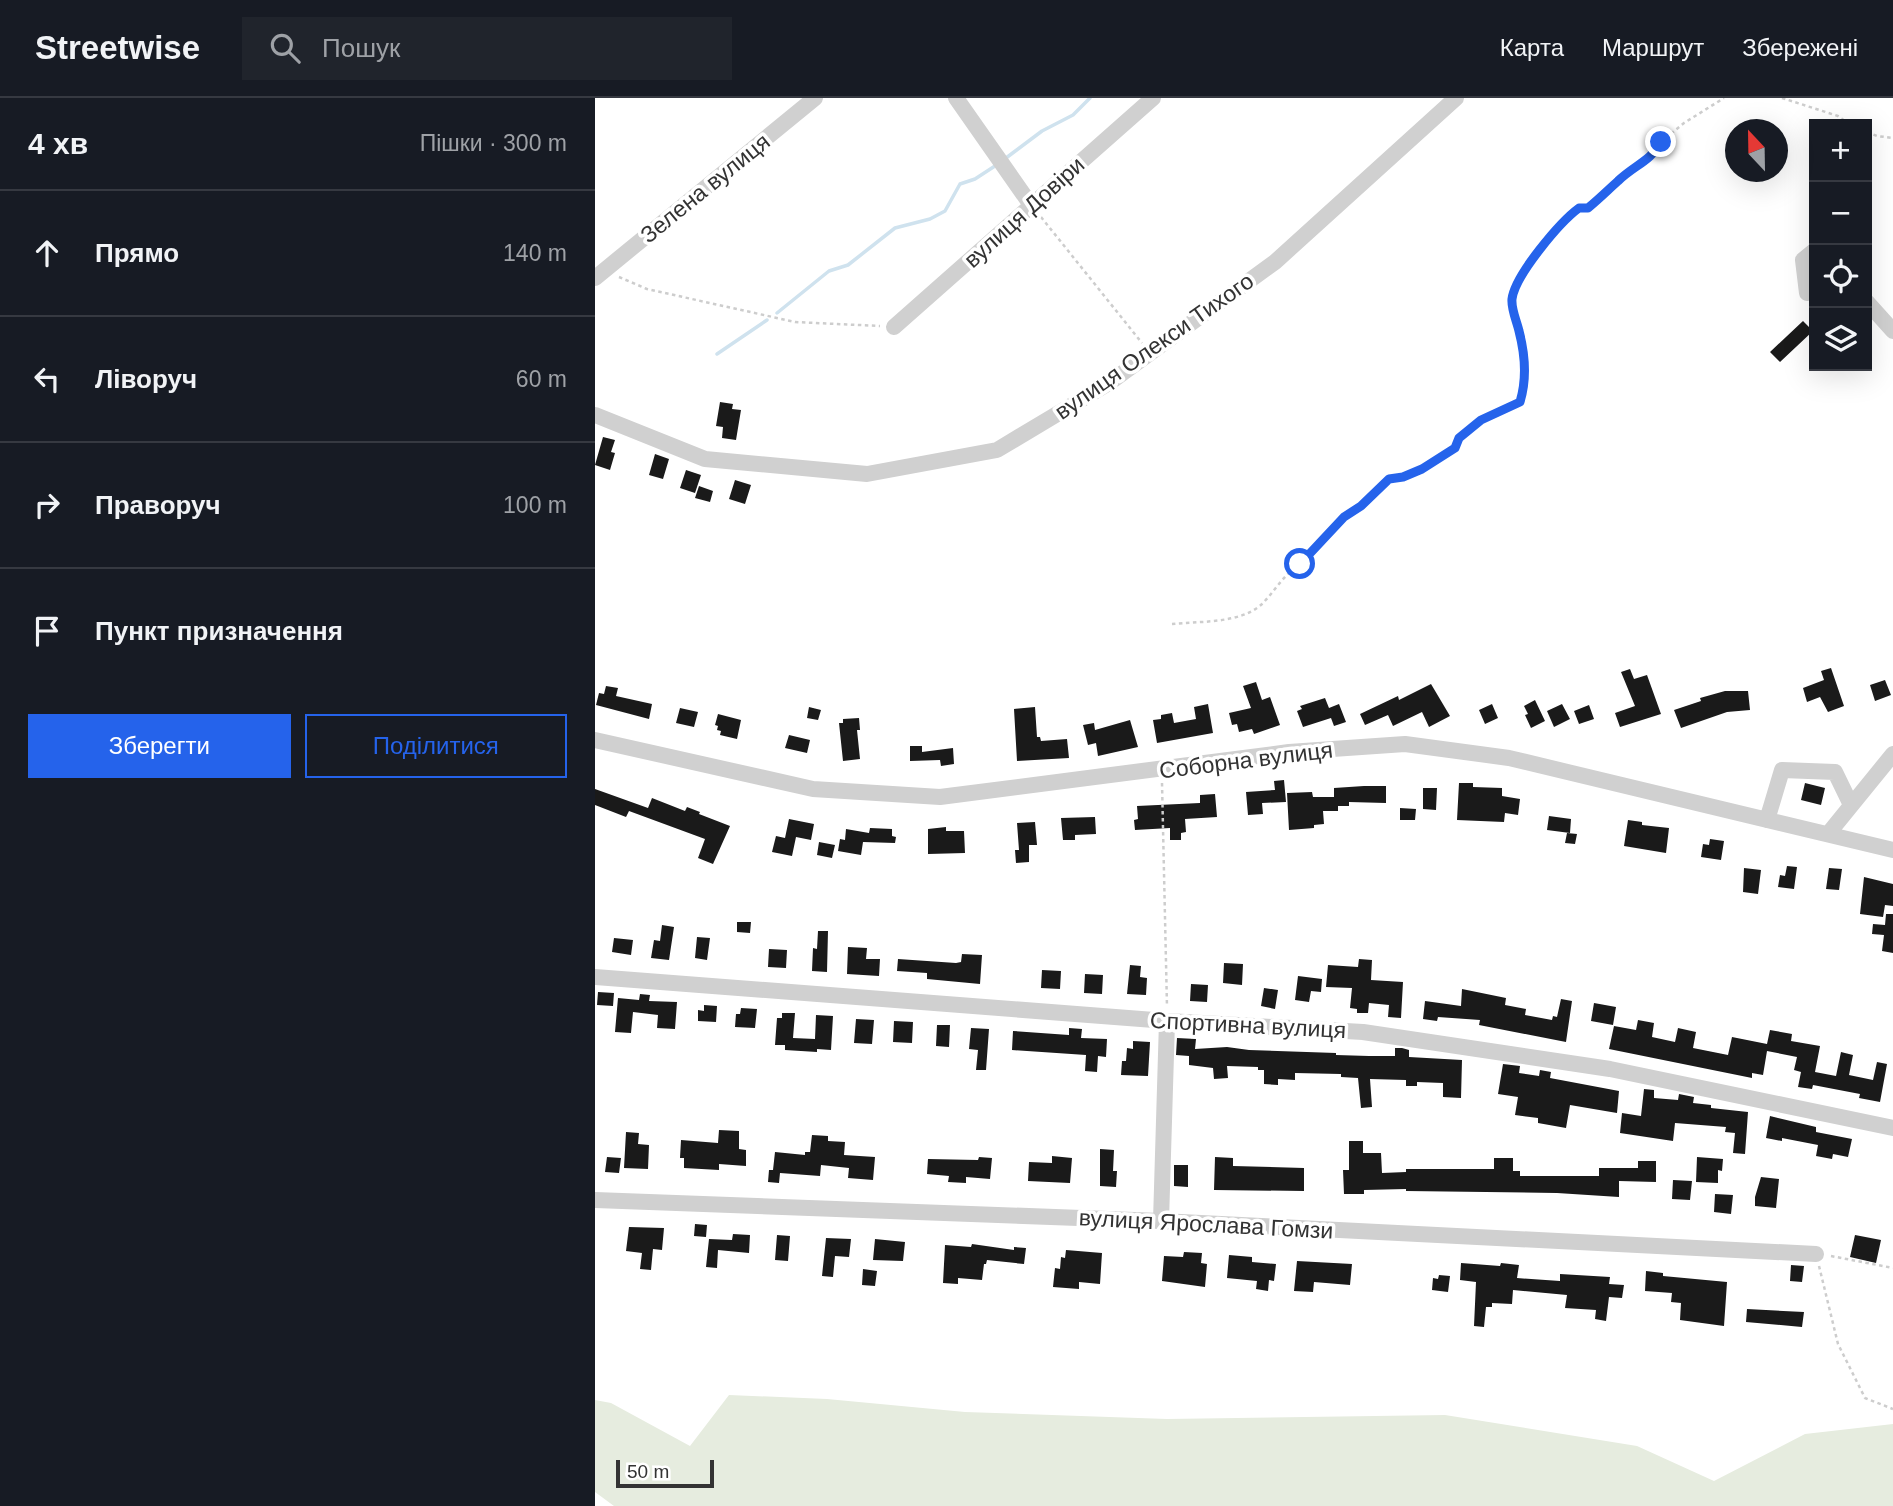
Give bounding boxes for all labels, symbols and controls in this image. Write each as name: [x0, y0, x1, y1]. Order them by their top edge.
search box: [242, 17, 732, 80]
text: Streetwise: [35, 29, 200, 66]
icon: search: [266, 29, 304, 67]
text: Пошук: [322, 33, 400, 63]
text: Карта: [1500, 34, 1564, 61]
text: Маршрут: [1602, 34, 1704, 61]
text: Збережені: [1742, 34, 1858, 61]
north arrow: [1725, 119, 1788, 182]
map controls: [1809, 119, 1872, 371]
button: +: [1809, 119, 1872, 182]
route end: [1645, 126, 1676, 157]
text: 4 хв: [28, 127, 88, 160]
street label: Зелена вулиця: [635, 128, 775, 248]
text: Пішки · 300 m: [420, 130, 567, 156]
street label: вулиця Довіри: [959, 151, 1089, 273]
button: −: [1809, 182, 1872, 245]
icon: ahead: [28, 234, 66, 272]
text: Прямо: [95, 238, 179, 268]
text: 140 m: [503, 240, 567, 266]
button: locate: [1809, 245, 1872, 308]
street label: вулиця Олекси Тихого: [1050, 268, 1258, 424]
button: layers: [1809, 308, 1872, 371]
icon: left: [28, 360, 66, 398]
text: Ліворуч: [95, 364, 197, 394]
text: 60 m: [516, 366, 567, 392]
icon: right: [28, 486, 66, 524]
text: Праворуч: [95, 490, 221, 520]
text: 100 m: [503, 492, 567, 518]
route start: [1284, 548, 1315, 579]
icon: arrive: [28, 612, 66, 650]
text: Пункт призначення: [95, 616, 343, 646]
button: Зберегти: [28, 714, 291, 778]
button: Поділитися: [305, 714, 567, 778]
street label: Соборна вулиця: [1158, 736, 1334, 784]
street label: Спортивна вулиця: [1149, 1007, 1347, 1043]
street label: вулиця Ярослава Гомзи: [1078, 1204, 1334, 1244]
scale bar: [616, 1457, 714, 1489]
text: 50 m: [627, 1461, 669, 1482]

